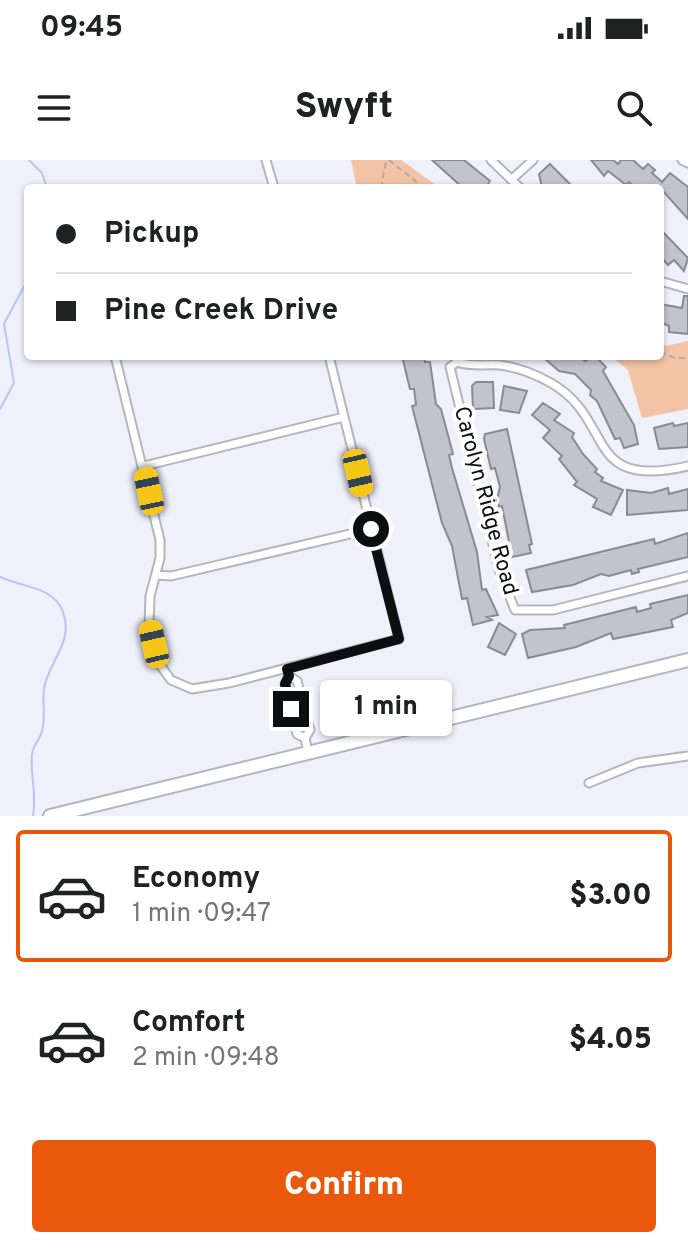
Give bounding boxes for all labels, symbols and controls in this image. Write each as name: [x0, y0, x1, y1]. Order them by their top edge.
text: 09:45: [40, 10, 123, 47]
text: Swyft: [295, 85, 393, 131]
icon: menu: [32, 86, 76, 130]
icon: search: [612, 86, 656, 130]
text: Pickup: [104, 216, 199, 253]
text: Pine Creek Drive: [104, 293, 338, 330]
street label: Carolyn Ridge Road: [447, 404, 523, 598]
car: [341, 447, 375, 499]
car: [132, 465, 166, 517]
route start: [353, 511, 389, 547]
car: [137, 618, 171, 670]
callout: 1 min: [319, 681, 451, 737]
route end: [273, 691, 309, 727]
text: 1 min: [354, 691, 418, 724]
icon: car: [36, 860, 108, 932]
text: Economy: [132, 861, 260, 898]
text: $3.00: [569, 878, 652, 915]
text: 1 min · 09:47: [132, 898, 271, 931]
icon: car: [36, 1004, 108, 1076]
text: Comfort: [132, 1005, 245, 1042]
text: $4.05: [569, 1022, 652, 1059]
text: 2 min · 09:48: [132, 1042, 280, 1075]
button: Confirm: [32, 1140, 656, 1232]

